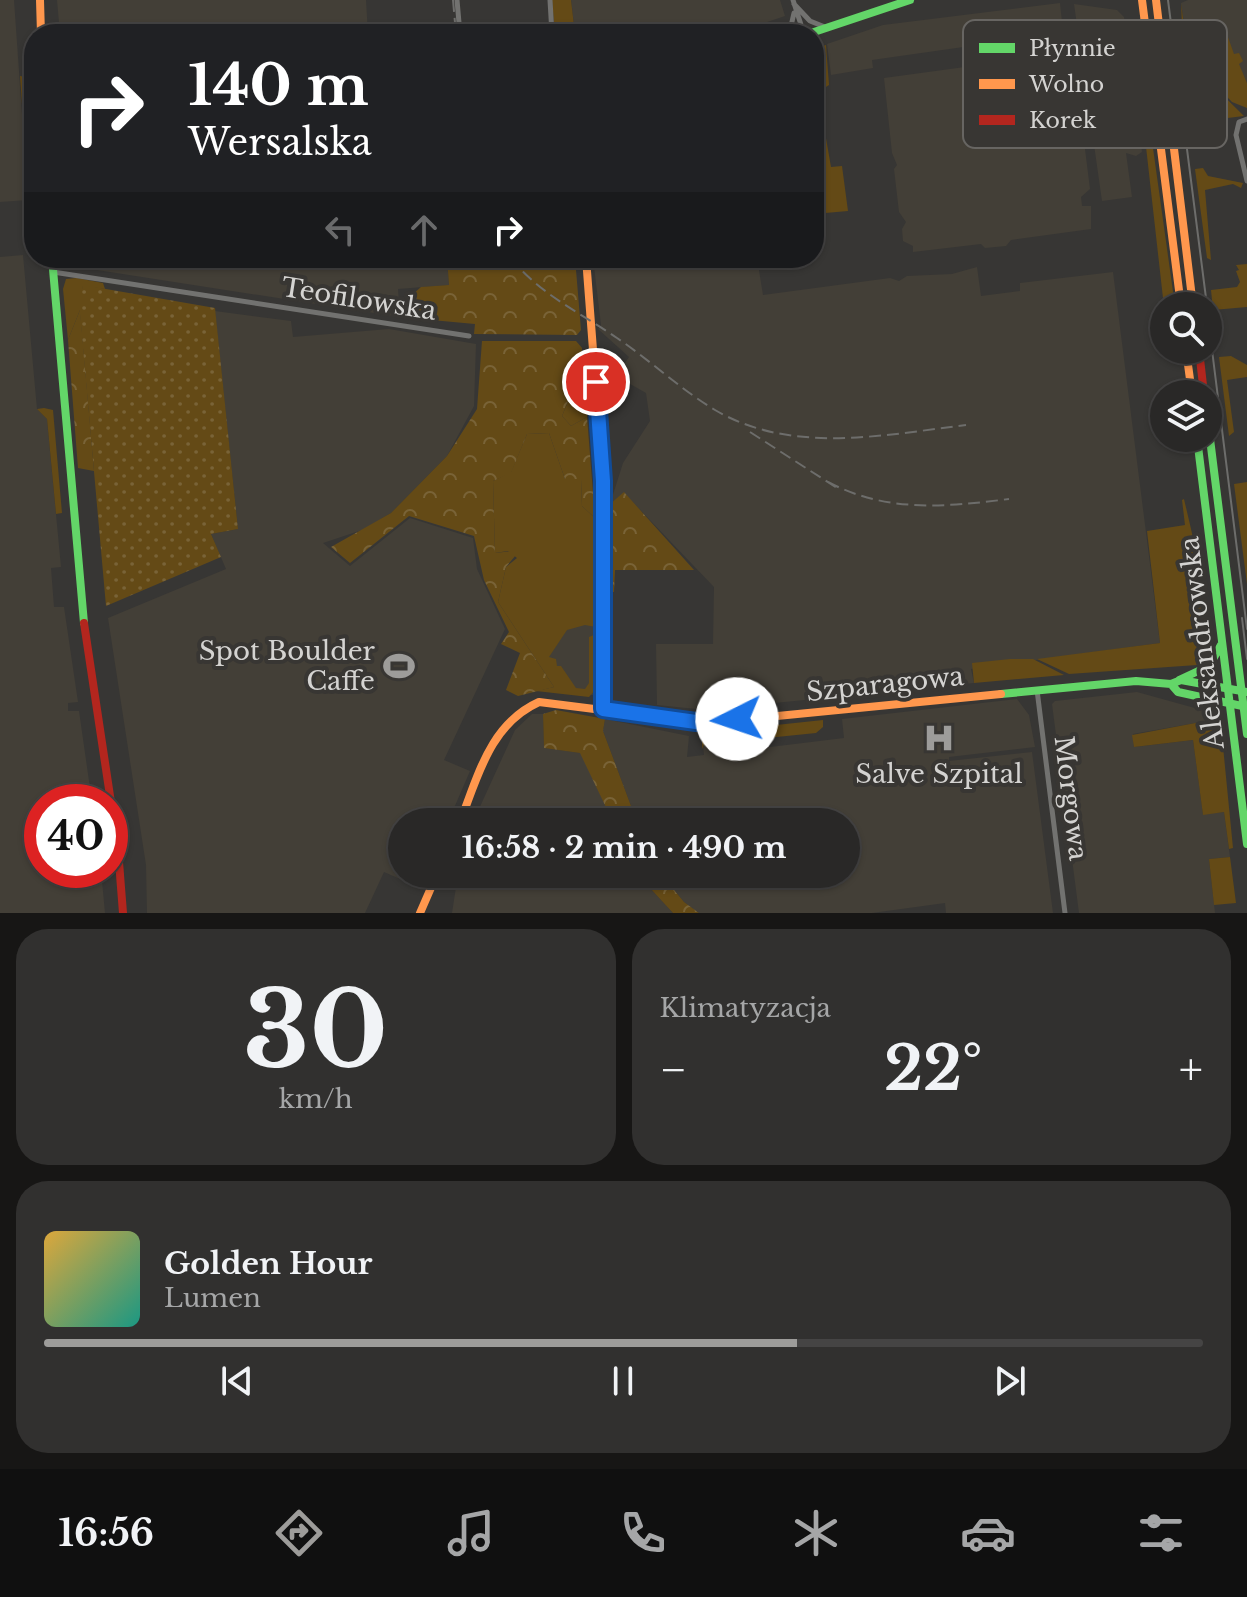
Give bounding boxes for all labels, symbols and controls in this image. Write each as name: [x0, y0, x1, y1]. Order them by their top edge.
legend: [963, 20, 1227, 148]
text: Płynnie: [1029, 35, 1116, 62]
text: 140 m: [188, 51, 369, 120]
icon: right: [56, 56, 160, 160]
text: Wolno: [1028, 71, 1104, 98]
text: Korek: [1029, 107, 1097, 134]
text: Wersalska: [188, 120, 372, 165]
icon: left: [318, 208, 362, 252]
icon: ahead: [402, 208, 446, 252]
icon: right: [486, 208, 530, 252]
street label: Teofilowska: [279, 271, 439, 327]
map controls: [1150, 292, 1222, 452]
button: search: [1150, 292, 1222, 364]
pin: [562, 348, 630, 416]
icon: arrive: [574, 360, 618, 404]
button: layers: [1150, 380, 1222, 452]
street label: Aleksandrowska: [1173, 534, 1231, 752]
place label: Spot Boulder Caffe: [199, 635, 376, 697]
sports icon: Spot Boulder Caffe: [382, 649, 416, 683]
street label: Szparagowa: [805, 660, 966, 708]
position arrow: [695, 677, 779, 761]
hospital icon: Salve Szpital: [922, 721, 956, 755]
street label: Morgowa: [1047, 734, 1095, 863]
place label: Salve Szpital: [855, 758, 1023, 790]
speed limit sign: 40: [24, 784, 128, 888]
text: 16:58 · 2 min · 490 m: [462, 829, 786, 866]
text: 30: [243, 966, 388, 1095]
text: Klimatyzacja: [660, 992, 831, 1024]
text: 22°: [884, 1032, 982, 1106]
text: −: [660, 1042, 687, 1097]
text: +: [1179, 1042, 1203, 1097]
text: km/h: [279, 1083, 353, 1115]
text: Golden Hour: [164, 1245, 373, 1282]
text: Lumen: [164, 1282, 261, 1314]
icon: previous: [215, 1359, 259, 1403]
icon: pause: [601, 1359, 645, 1403]
icon: next: [988, 1359, 1032, 1403]
icon: directions: [271, 1505, 327, 1561]
icon: music: [443, 1505, 499, 1561]
icon: phone: [615, 1505, 671, 1561]
icon: climate: [788, 1505, 844, 1561]
icon: car: [960, 1505, 1016, 1561]
icon: filters: [1133, 1505, 1189, 1561]
text: 16:56: [58, 1511, 154, 1556]

